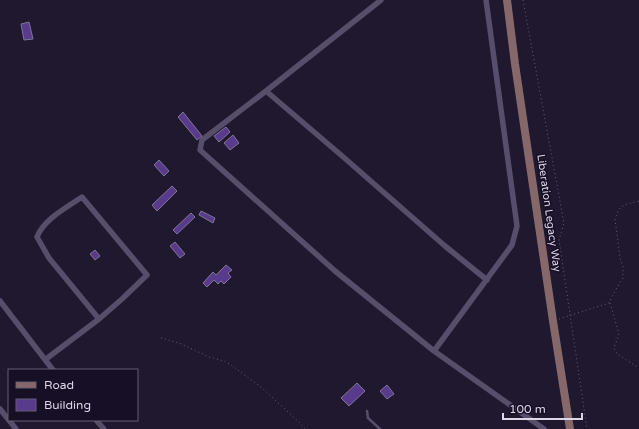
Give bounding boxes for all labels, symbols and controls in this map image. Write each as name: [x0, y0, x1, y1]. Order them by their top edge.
street label: Liberation Legacy Way: [534, 153, 564, 273]
legend: [8, 369, 138, 421]
text: Road: [44, 378, 74, 392]
scale bar: [503, 395, 582, 421]
text: Building: [44, 398, 91, 412]
text: 100 m: [509, 402, 546, 416]

